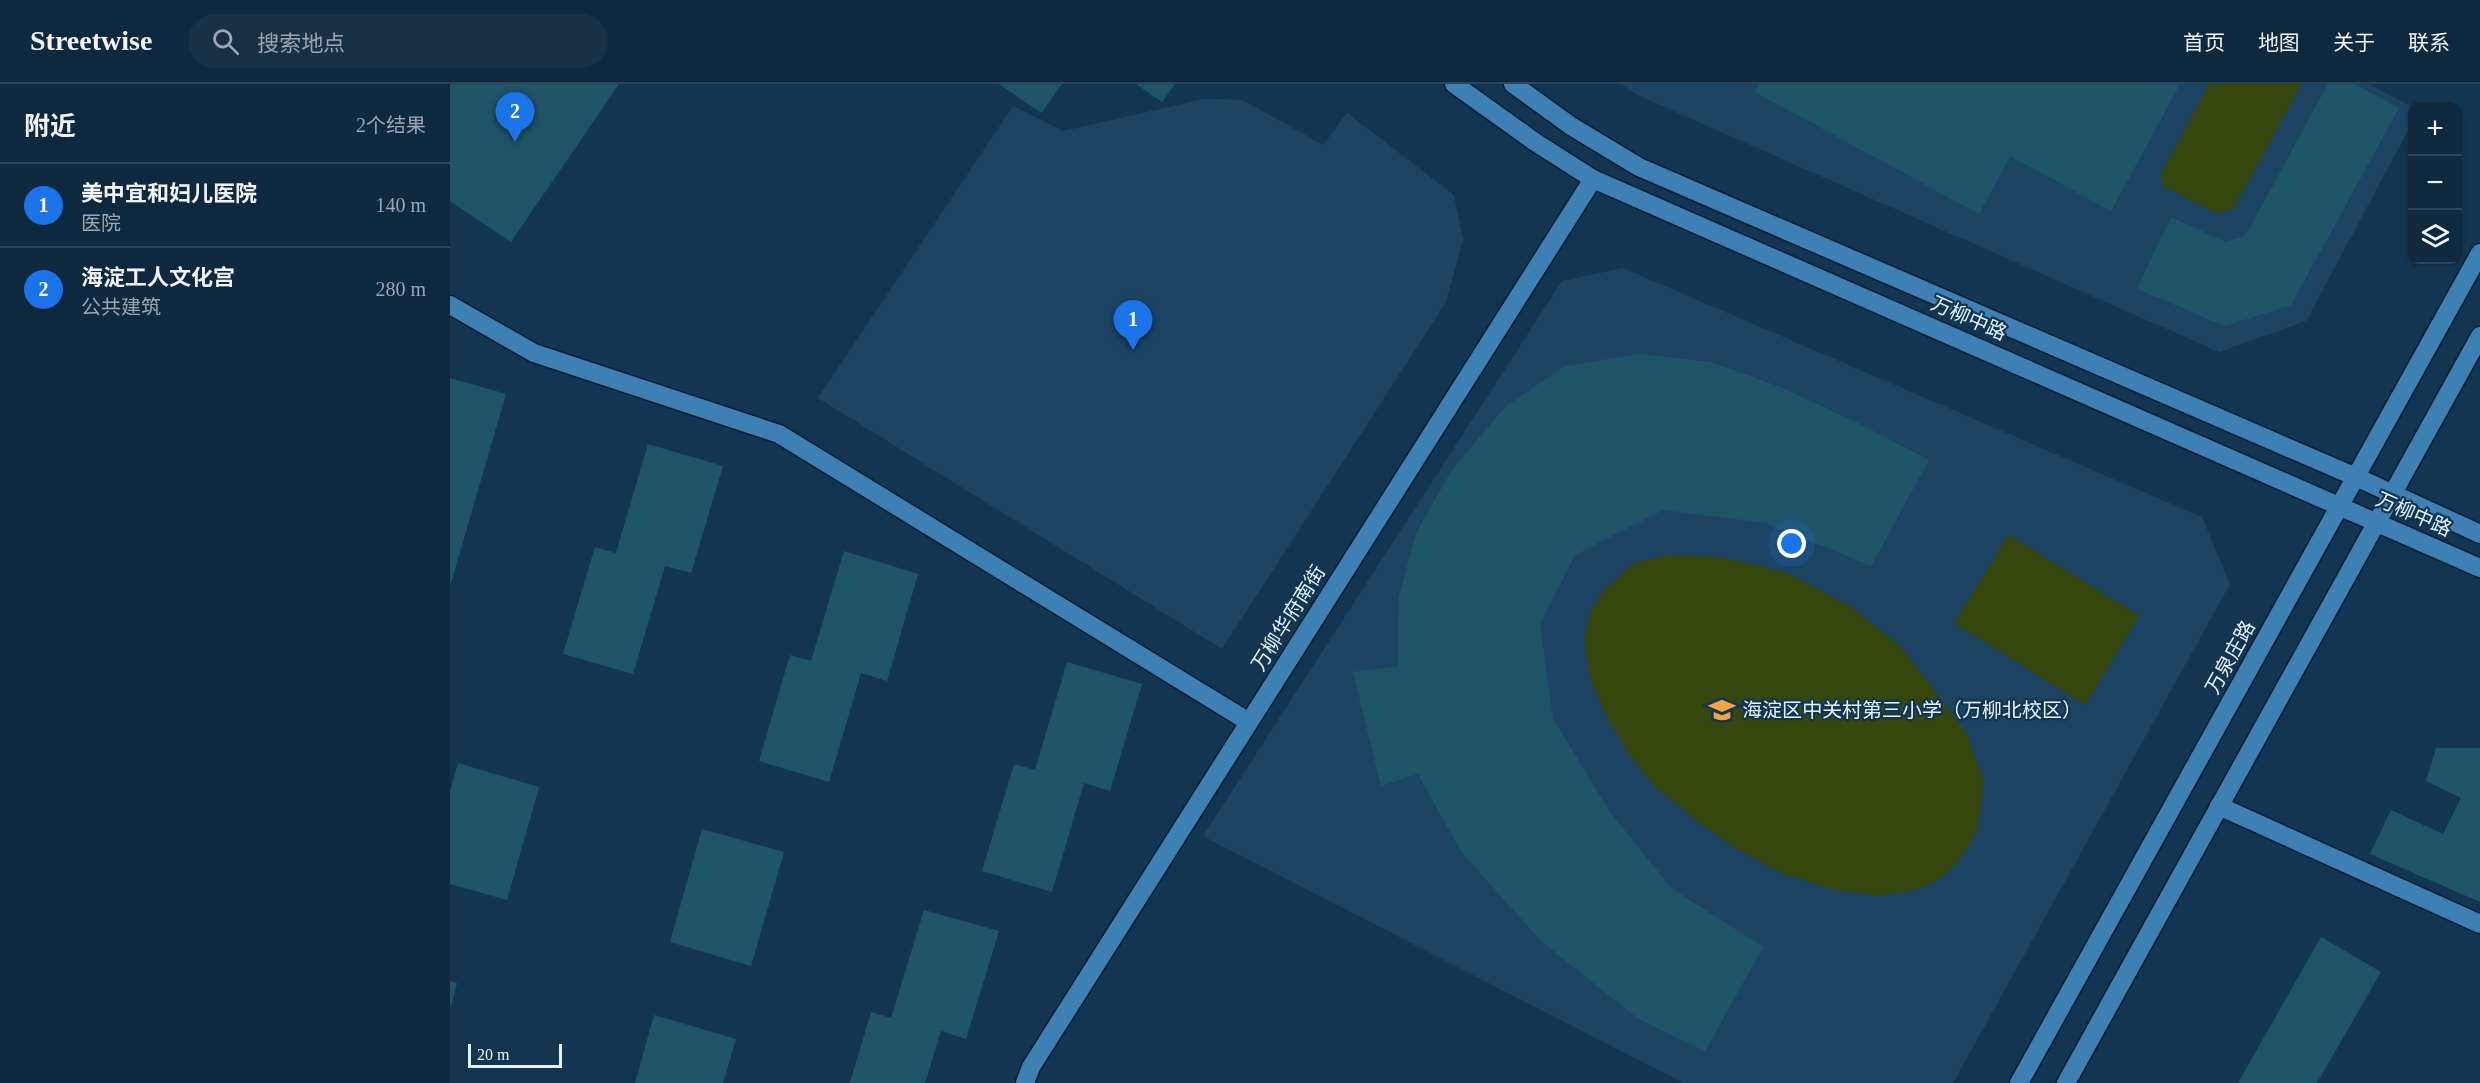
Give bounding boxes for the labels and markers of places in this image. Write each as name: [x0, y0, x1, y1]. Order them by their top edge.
pin: 2: [496, 92, 534, 142]
pin: 1: [1114, 300, 1152, 350]
school or university icon: 海淀区中关村第三小学（万柳北校区）: [1707, 695, 1737, 725]
place label: 海淀区中关村第三小学（万柳北校区）: [1742, 699, 2082, 721]

